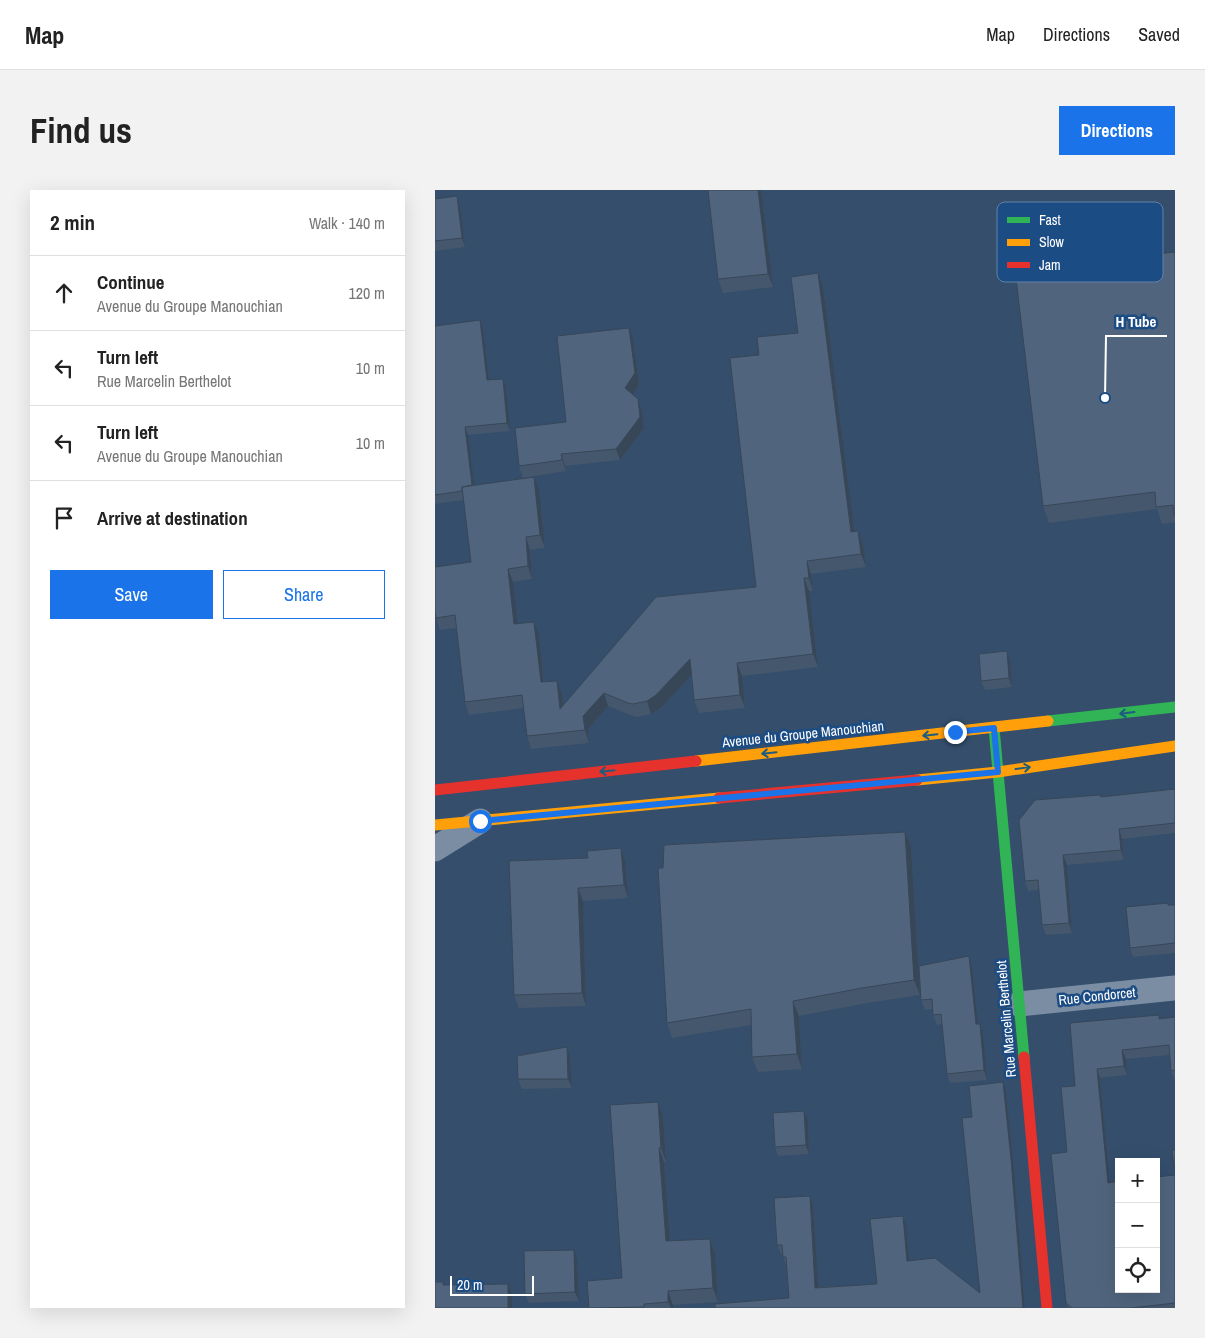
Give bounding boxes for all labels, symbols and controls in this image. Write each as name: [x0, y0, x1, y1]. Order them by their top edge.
text: Map: [25, 19, 64, 51]
text: Map: [986, 22, 1015, 47]
text: Directions: [1043, 22, 1110, 47]
text: Saved: [1138, 22, 1180, 47]
button: Directions: [1059, 106, 1175, 155]
text: Find us: [30, 107, 132, 154]
legend: [997, 202, 1163, 282]
text: 2 min: [50, 208, 95, 237]
text: Fast: [1039, 211, 1061, 229]
text: Walk · 140 m: [309, 212, 385, 234]
text: Slow: [1039, 233, 1065, 251]
text: Jam: [1039, 256, 1061, 274]
text: Continue: [97, 269, 165, 295]
icon: ahead: [50, 279, 78, 307]
text: 120 m: [349, 282, 385, 304]
text: Avenue du Groupe Manouchian: [97, 295, 283, 317]
callout: H Tube: [1106, 306, 1167, 336]
text: H Tube: [1116, 311, 1157, 332]
text: Turn left: [97, 344, 158, 370]
icon: left: [50, 354, 78, 382]
text: 10 m: [356, 357, 385, 379]
text: Rue Marcelin Berthelot: [97, 370, 231, 392]
text: Turn left: [97, 419, 158, 445]
icon: left: [50, 429, 78, 457]
text: 10 m: [356, 432, 385, 454]
text: Avenue du Groupe Manouchian: [97, 445, 283, 467]
icon: arrive: [50, 504, 78, 532]
text: Arrive at destination: [97, 505, 248, 531]
button: Save: [50, 570, 213, 619]
button: Share: [223, 570, 385, 619]
one-way arrow: [1119, 708, 1135, 718]
street label: Avenue du Groupe Manouchian: [720, 717, 885, 752]
route end: [944, 721, 967, 744]
one-way arrow: [923, 730, 939, 740]
one-way arrow: [761, 748, 777, 758]
one-way arrow: [1015, 763, 1031, 773]
one-way arrow: [600, 766, 616, 776]
route start: [469, 810, 492, 833]
street label: Rue Marcelin Berthelot: [992, 960, 1020, 1078]
street label: Rue Condorcet: [1058, 983, 1136, 1009]
map controls: [1115, 1158, 1160, 1293]
button: +: [1115, 1158, 1160, 1203]
button: −: [1115, 1203, 1160, 1248]
button: locate: [1115, 1248, 1160, 1293]
scale bar: [450, 1273, 534, 1296]
text: 20 m: [457, 1276, 483, 1294]

